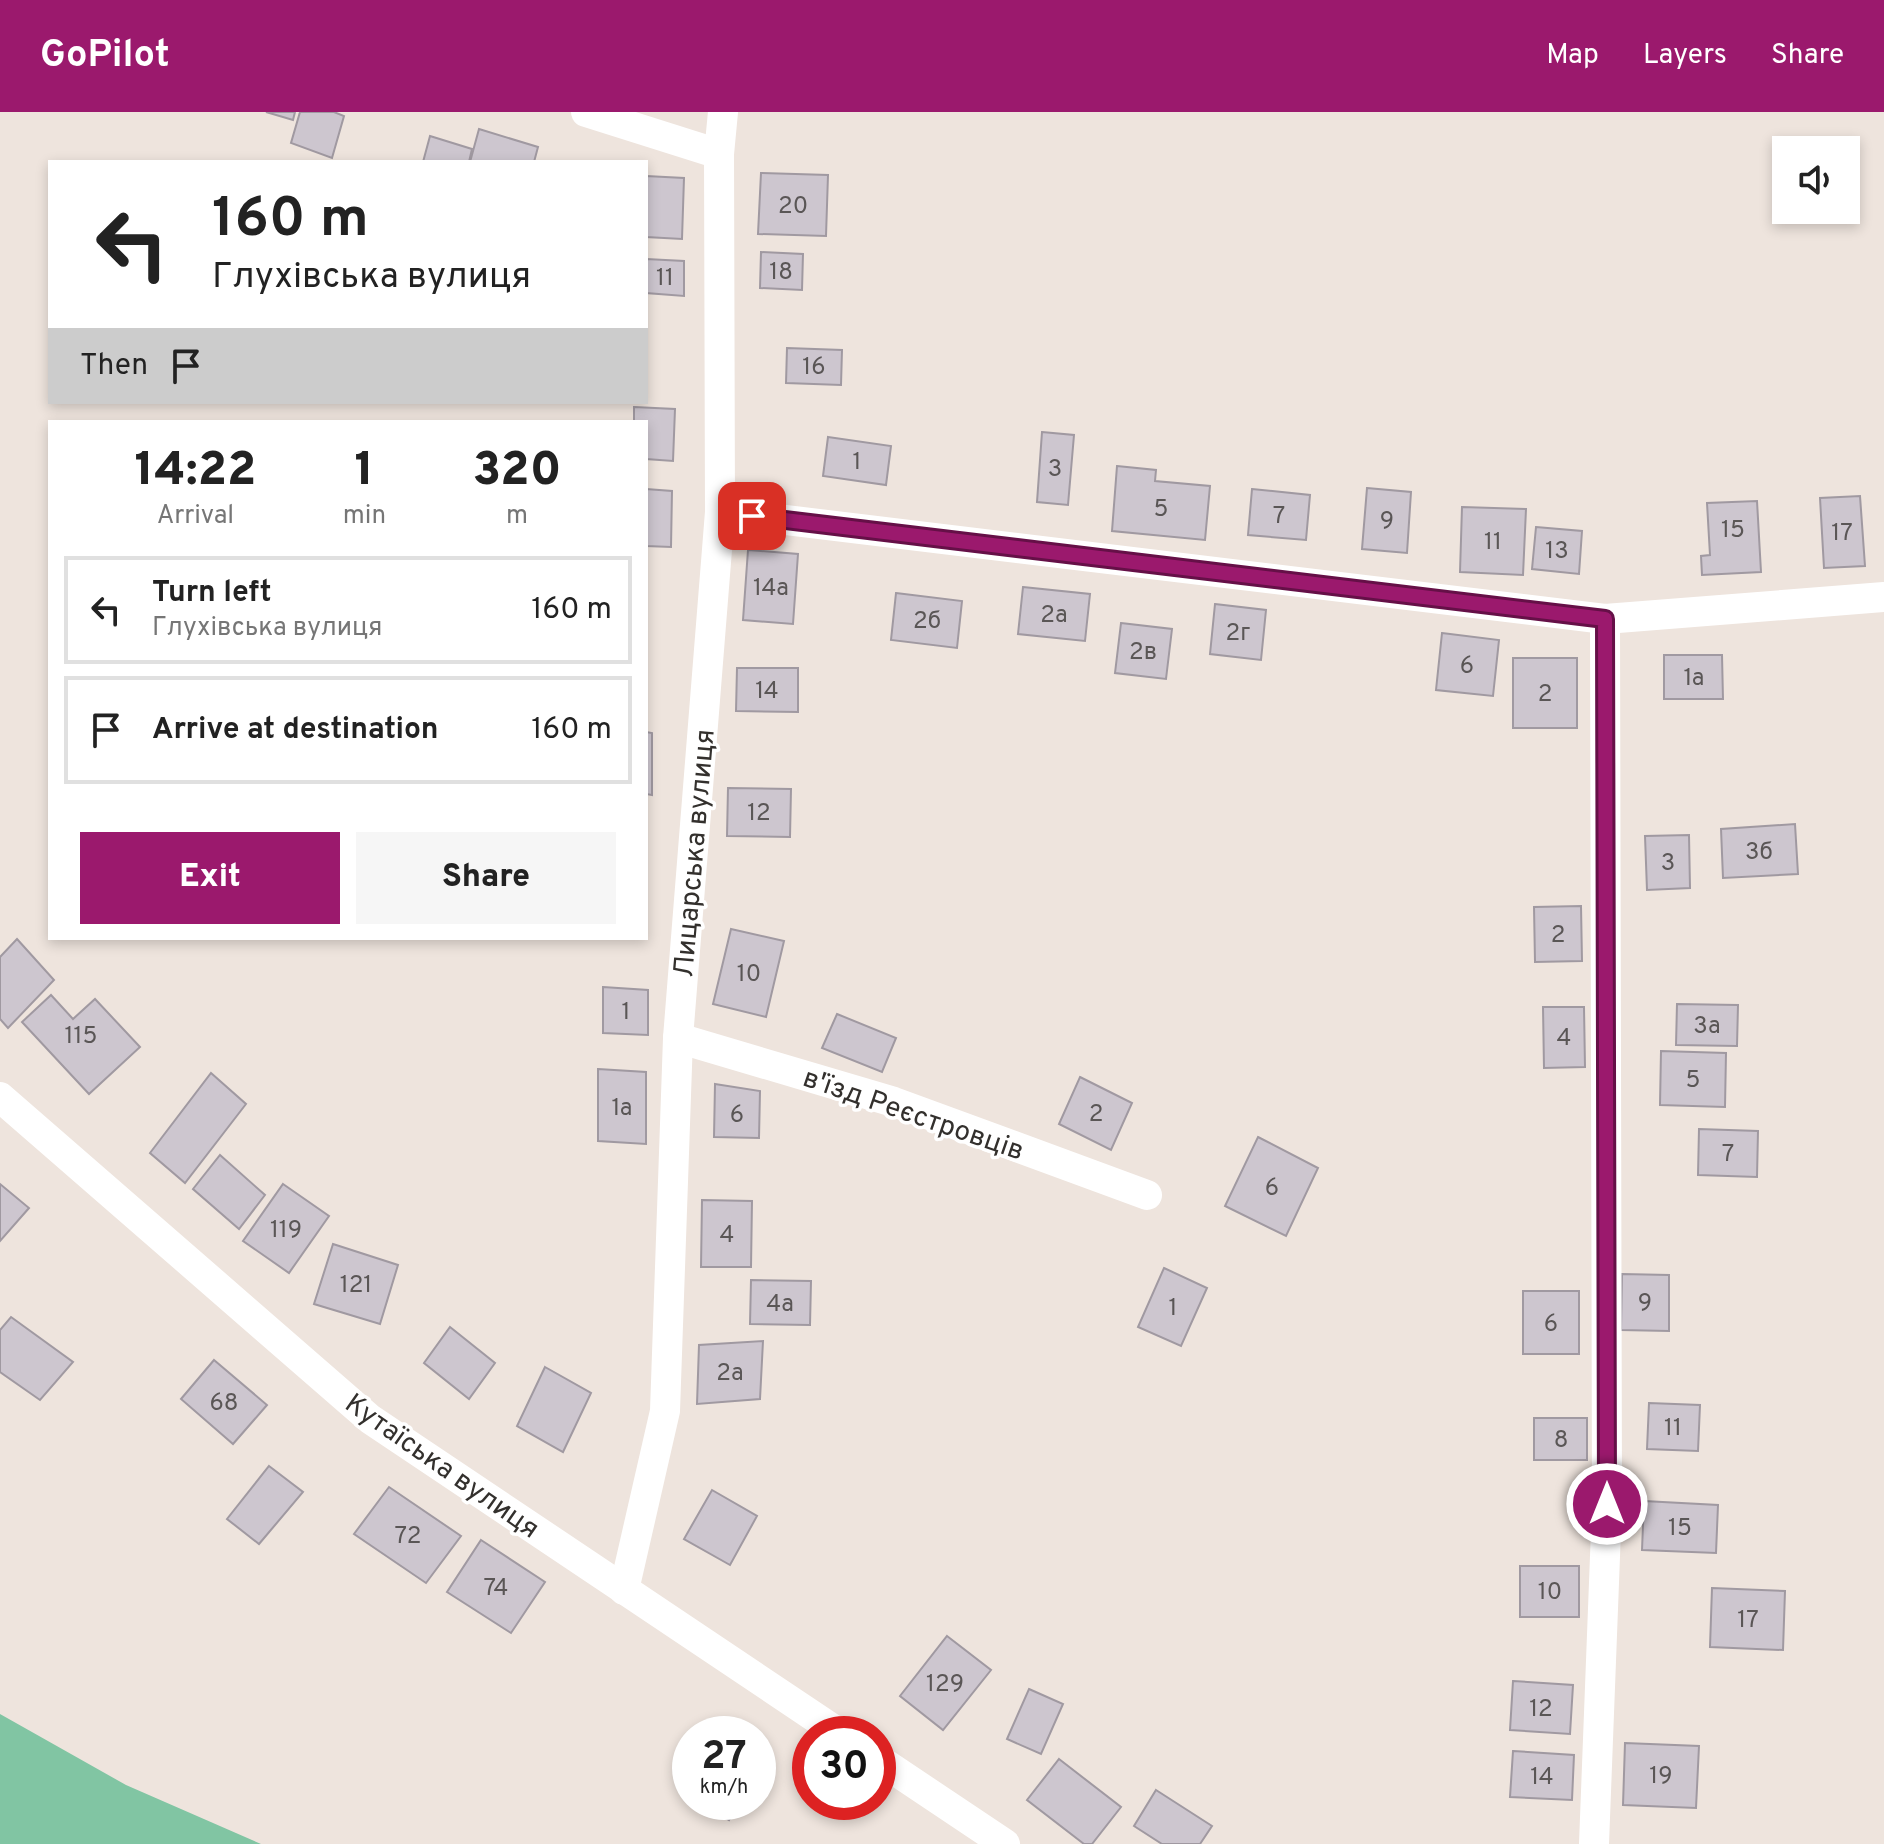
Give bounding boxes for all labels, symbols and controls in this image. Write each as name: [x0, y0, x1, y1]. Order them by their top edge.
text: GoPilot: [40, 32, 170, 81]
text: Map: [1546, 38, 1599, 74]
text: Layers: [1643, 38, 1727, 74]
text: Share: [1771, 38, 1844, 74]
map controls: [1772, 136, 1860, 224]
button: sound: [1772, 136, 1860, 224]
text: 160 m: [212, 186, 369, 256]
icon: left: [80, 192, 184, 296]
house number: 20: [778, 192, 808, 222]
text: Глухівська вулиця: [212, 255, 531, 301]
house number: 18: [769, 258, 793, 288]
house number: 11: [656, 264, 674, 294]
icon: arrive: [164, 344, 208, 388]
text: Then: [80, 348, 148, 385]
house number: 16: [802, 353, 826, 383]
text: 14:22: [134, 442, 256, 502]
text: 1: [355, 442, 374, 502]
text: 320: [473, 442, 562, 502]
house number: 1: [853, 448, 861, 478]
house number: 3: [1048, 455, 1062, 485]
pin: [718, 482, 786, 550]
icon: arrive: [730, 494, 774, 538]
house number: 5: [1154, 495, 1168, 525]
text: Arrival: [157, 500, 234, 533]
text: min: [343, 500, 386, 533]
text: m: [506, 500, 528, 533]
house number: 7: [1273, 502, 1285, 532]
house number: 9: [1380, 507, 1394, 537]
house number: 15: [1721, 516, 1745, 546]
house number: 17: [1831, 519, 1853, 549]
house number: 11: [1484, 528, 1502, 558]
house number: 13: [1545, 537, 1569, 567]
house number: 14а: [753, 574, 789, 604]
text: Turn left: [152, 575, 272, 612]
icon: left: [84, 588, 128, 632]
text: 160 m: [531, 592, 612, 629]
house number: 2а: [1040, 601, 1068, 631]
house number: 2б: [913, 607, 941, 637]
text: Глухівська вулиця: [152, 612, 382, 645]
house number: 2г: [1226, 619, 1250, 649]
house number: 2в: [1129, 638, 1157, 668]
house number: 6: [1460, 652, 1474, 682]
house number: 1а: [1684, 664, 1704, 694]
house number: 14: [755, 677, 779, 707]
house number: 2: [1538, 680, 1552, 710]
icon: arrive: [84, 708, 128, 752]
text: Arrive at destination: [152, 712, 438, 749]
text: 160 m: [531, 712, 612, 749]
street label: Лицарська вулиця: [667, 728, 725, 979]
house number: 12: [747, 799, 771, 829]
button: Exit: [80, 832, 340, 924]
button: Share: [356, 832, 616, 924]
house number: 3б: [1745, 838, 1773, 868]
house number: 3: [1661, 849, 1675, 879]
house number: 2: [1551, 921, 1565, 951]
house number: 10: [737, 960, 761, 990]
house number: 1: [622, 998, 630, 1028]
house number: 3а: [1693, 1012, 1721, 1042]
house number: 115: [65, 1022, 97, 1052]
house number: 4: [1557, 1024, 1571, 1054]
street label: в'їзд Реєстровців: [798, 1061, 1028, 1171]
house number: 5: [1686, 1066, 1700, 1096]
house number: 1а: [612, 1094, 632, 1124]
house number: 2: [1089, 1100, 1103, 1130]
house number: 6: [730, 1101, 744, 1131]
house number: 7: [1722, 1140, 1734, 1170]
house number: 6: [1265, 1174, 1279, 1204]
house number: 119: [270, 1216, 302, 1246]
house number: 4: [720, 1221, 734, 1251]
house number: 121: [340, 1271, 372, 1301]
house number: 9: [1638, 1289, 1652, 1319]
house number: 4а: [766, 1290, 794, 1320]
house number: 1: [1169, 1294, 1177, 1324]
house number: 6: [1544, 1310, 1558, 1340]
house number: 2а: [716, 1359, 744, 1389]
street label: Кутаїська вулиця: [337, 1387, 546, 1548]
house number: 68: [210, 1389, 239, 1419]
house number: 11: [1664, 1414, 1682, 1444]
house number: 8: [1554, 1426, 1568, 1456]
position arrow: [1565, 1462, 1649, 1546]
house number: 15: [1668, 1514, 1692, 1544]
house number: 72: [395, 1522, 421, 1552]
house number: 74: [483, 1574, 509, 1604]
house number: 10: [1538, 1578, 1562, 1608]
house number: 17: [1737, 1606, 1759, 1636]
house number: 129: [926, 1670, 964, 1700]
house number: 12: [1529, 1695, 1553, 1725]
speed limit sign: 30: [792, 1716, 896, 1820]
text: 27: [701, 1733, 747, 1783]
house number: 19: [1649, 1762, 1673, 1792]
house number: 14: [1530, 1763, 1554, 1793]
text: km/h: [700, 1775, 748, 1801]

